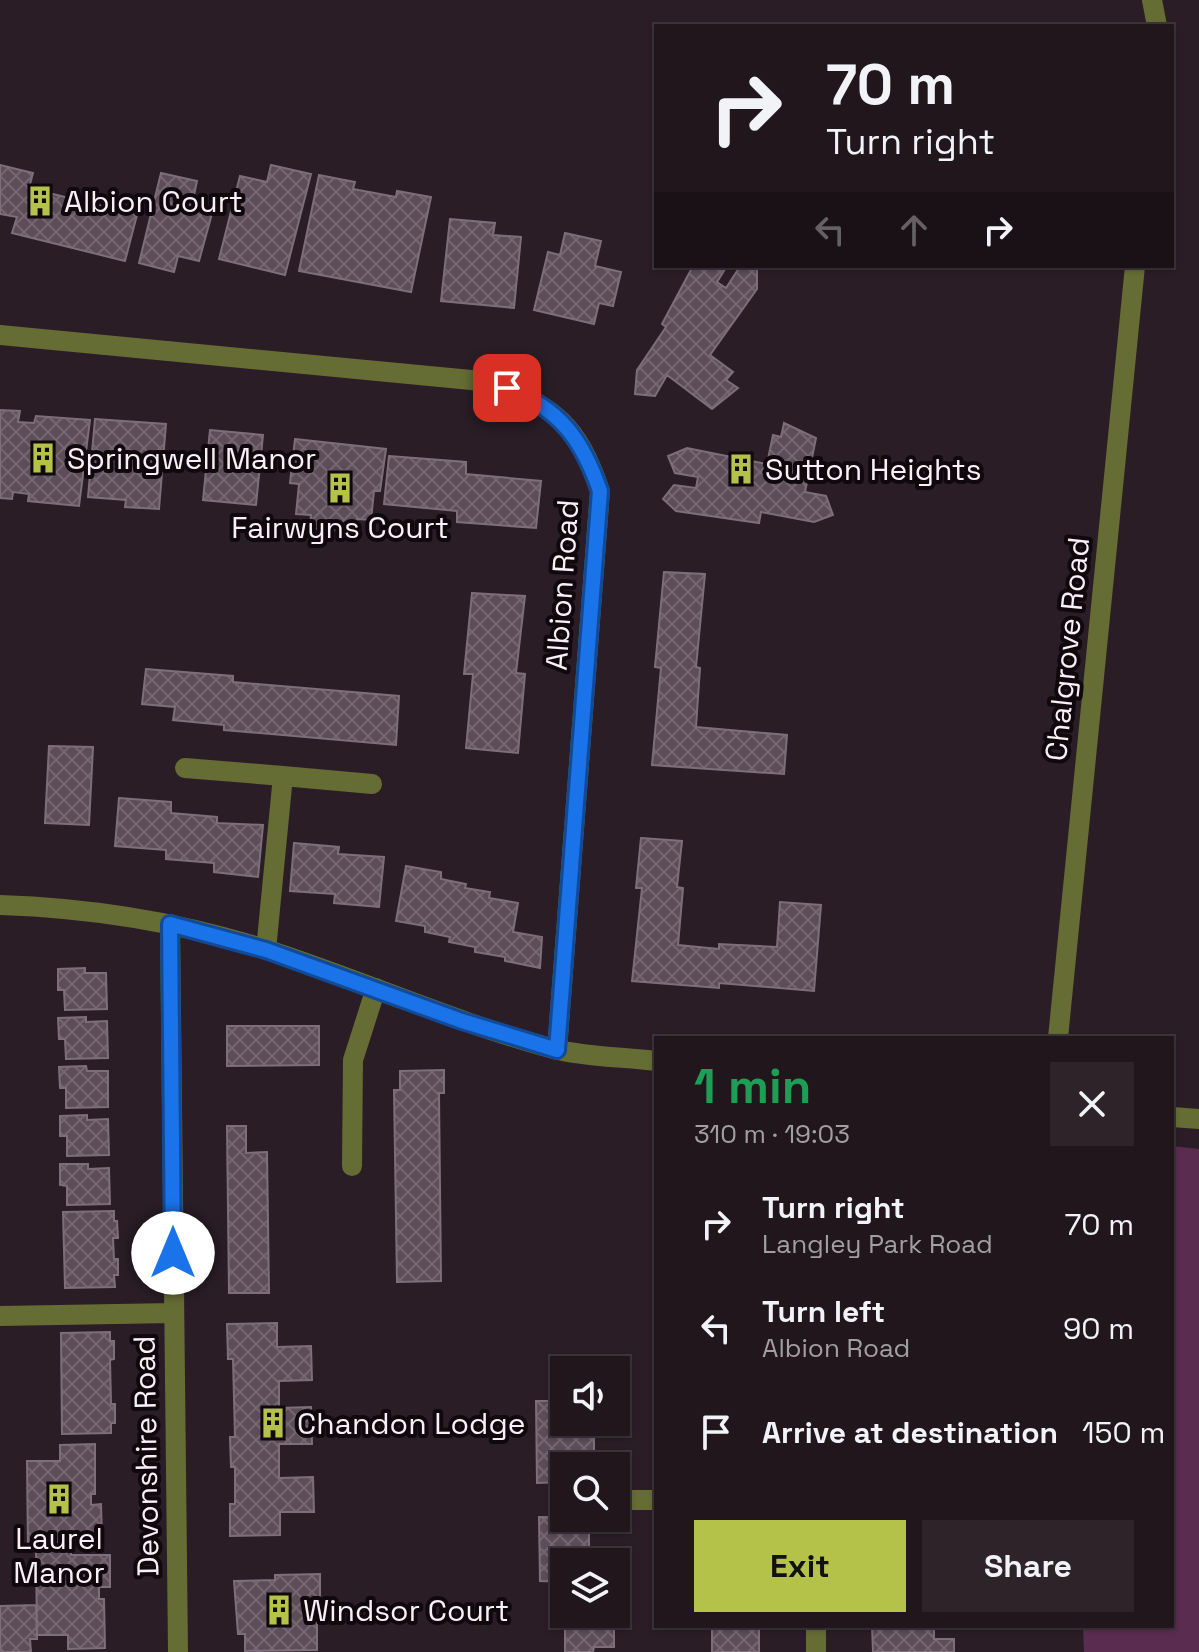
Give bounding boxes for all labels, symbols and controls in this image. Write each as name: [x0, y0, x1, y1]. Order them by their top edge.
text: 70 m: [826, 49, 955, 120]
icon: right: [694, 56, 798, 160]
text: Turn right: [826, 119, 995, 165]
place label: Albion Court: [64, 182, 243, 221]
building icon: Albion Court: [23, 184, 57, 218]
icon: left: [808, 208, 852, 252]
icon: ahead: [892, 208, 936, 252]
icon: right: [976, 208, 1020, 252]
pin: [473, 354, 541, 422]
icon: arrive: [485, 366, 529, 410]
place label: Springwell Manor: [67, 439, 316, 478]
building icon: Springwell Manor: [26, 441, 60, 475]
place label: Sutton Heights: [765, 450, 981, 489]
building icon: Sutton Heights: [724, 452, 758, 486]
building icon: Fairwyns Court: [323, 471, 357, 505]
street label: Albion Road: [537, 498, 587, 672]
place label: Fairwyns Court: [231, 508, 449, 547]
street label: Chalgrove Road: [1036, 535, 1098, 763]
text: 1 min: [694, 1056, 811, 1117]
button: close: [1050, 1062, 1134, 1146]
text: 310 m · 19:03: [694, 1117, 850, 1151]
text: Turn right: [762, 1188, 905, 1227]
icon: right: [694, 1202, 738, 1246]
text: 70 m: [1065, 1205, 1134, 1244]
position arrow: [131, 1211, 215, 1295]
text: Langley Park Road: [762, 1227, 993, 1261]
text: Turn left: [762, 1292, 885, 1331]
icon: left: [694, 1306, 738, 1350]
text: 90 m: [1063, 1309, 1134, 1348]
text: Albion Road: [762, 1331, 910, 1365]
street label: Devonshire Road: [124, 1335, 168, 1577]
map controls: [550, 1356, 630, 1628]
button: sound: [550, 1356, 630, 1436]
place label: Chandon Lodge: [297, 1404, 525, 1443]
building icon: Chandon Lodge: [256, 1406, 290, 1440]
icon: arrive: [694, 1410, 738, 1454]
text: Arrive at destination: [762, 1413, 1058, 1452]
text: 150 m: [1082, 1413, 1165, 1452]
button: search: [550, 1452, 630, 1532]
building icon: Laurel Manor: [42, 1482, 76, 1516]
place label: Laurel Manor: [13, 1519, 105, 1592]
button: Exit: [694, 1520, 906, 1612]
button: Share: [922, 1520, 1134, 1612]
button: layers: [550, 1548, 630, 1628]
place label: Windsor Court: [303, 1591, 509, 1630]
building icon: Windsor Court: [262, 1593, 296, 1627]

